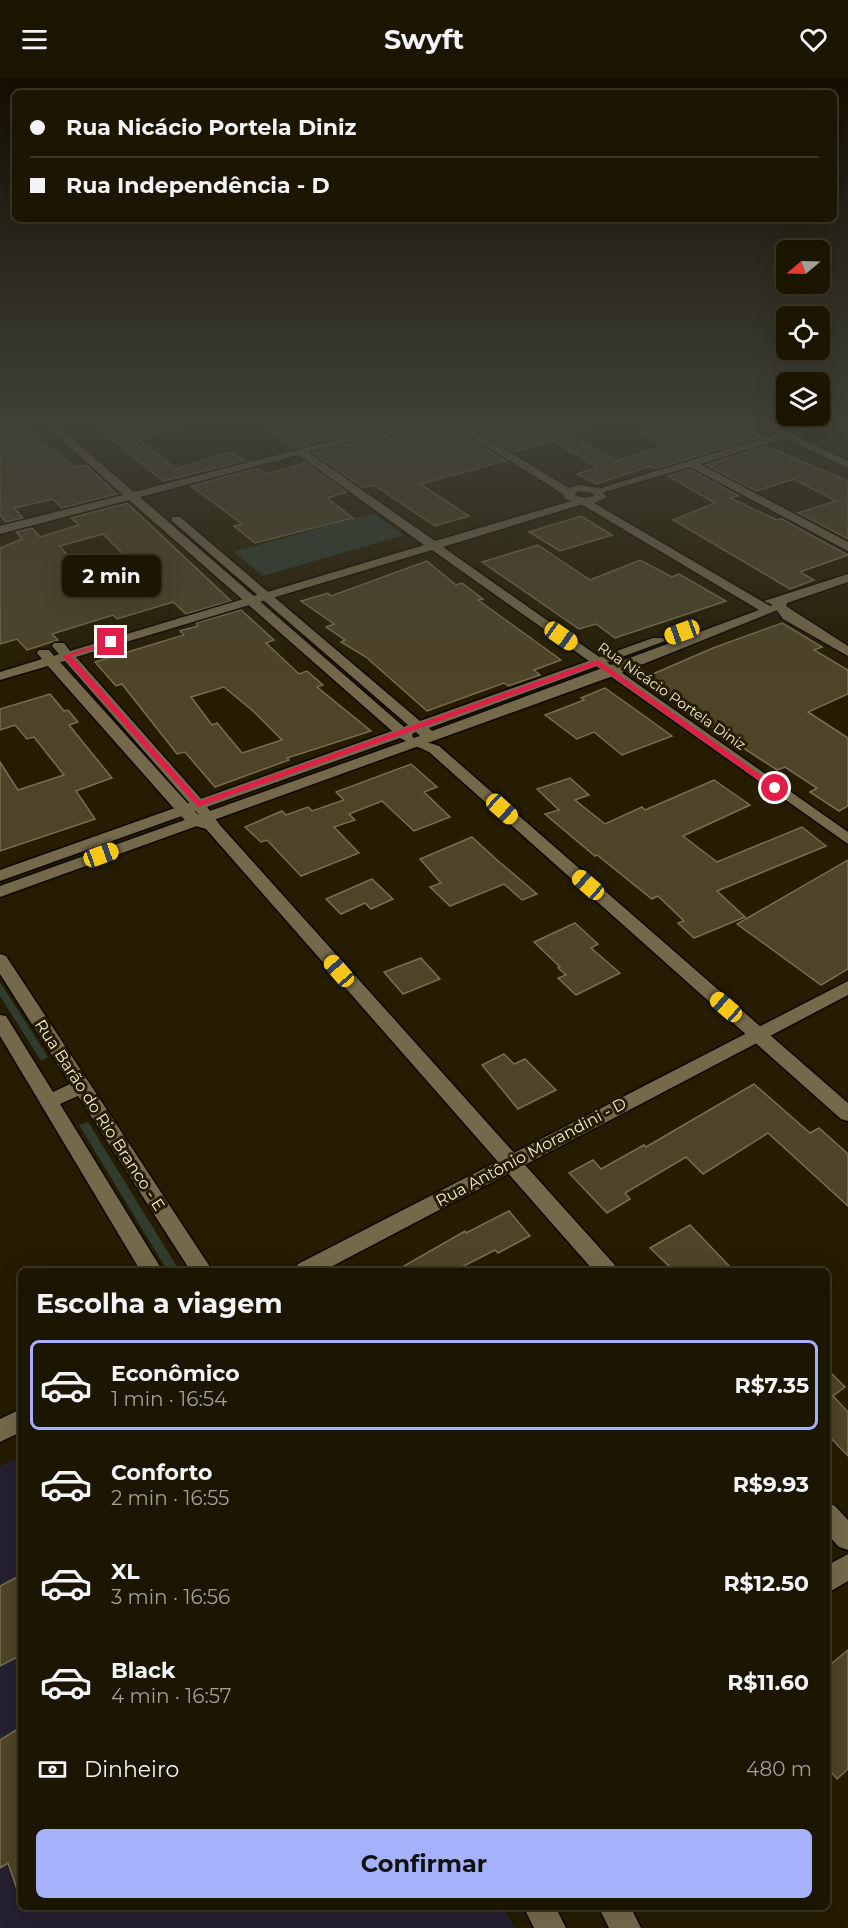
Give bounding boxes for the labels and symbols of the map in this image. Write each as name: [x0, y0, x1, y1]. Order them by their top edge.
north arrow: [776, 240, 830, 294]
callout: 2 min: [62, 555, 160, 597]
car: [662, 617, 702, 647]
car: [541, 618, 581, 654]
route end: [97, 628, 124, 655]
street label: Rua Nicácio Portela Diniz: [595, 638, 749, 754]
route start: [761, 774, 788, 801]
car: [483, 790, 521, 828]
car: [81, 840, 121, 870]
car: [569, 866, 607, 904]
car: [320, 952, 358, 990]
car: [707, 988, 745, 1026]
street label: Rua Barão do Rio Branco - E: [31, 1016, 169, 1214]
street label: Rua Antônio Morandini - D: [432, 1094, 630, 1210]

